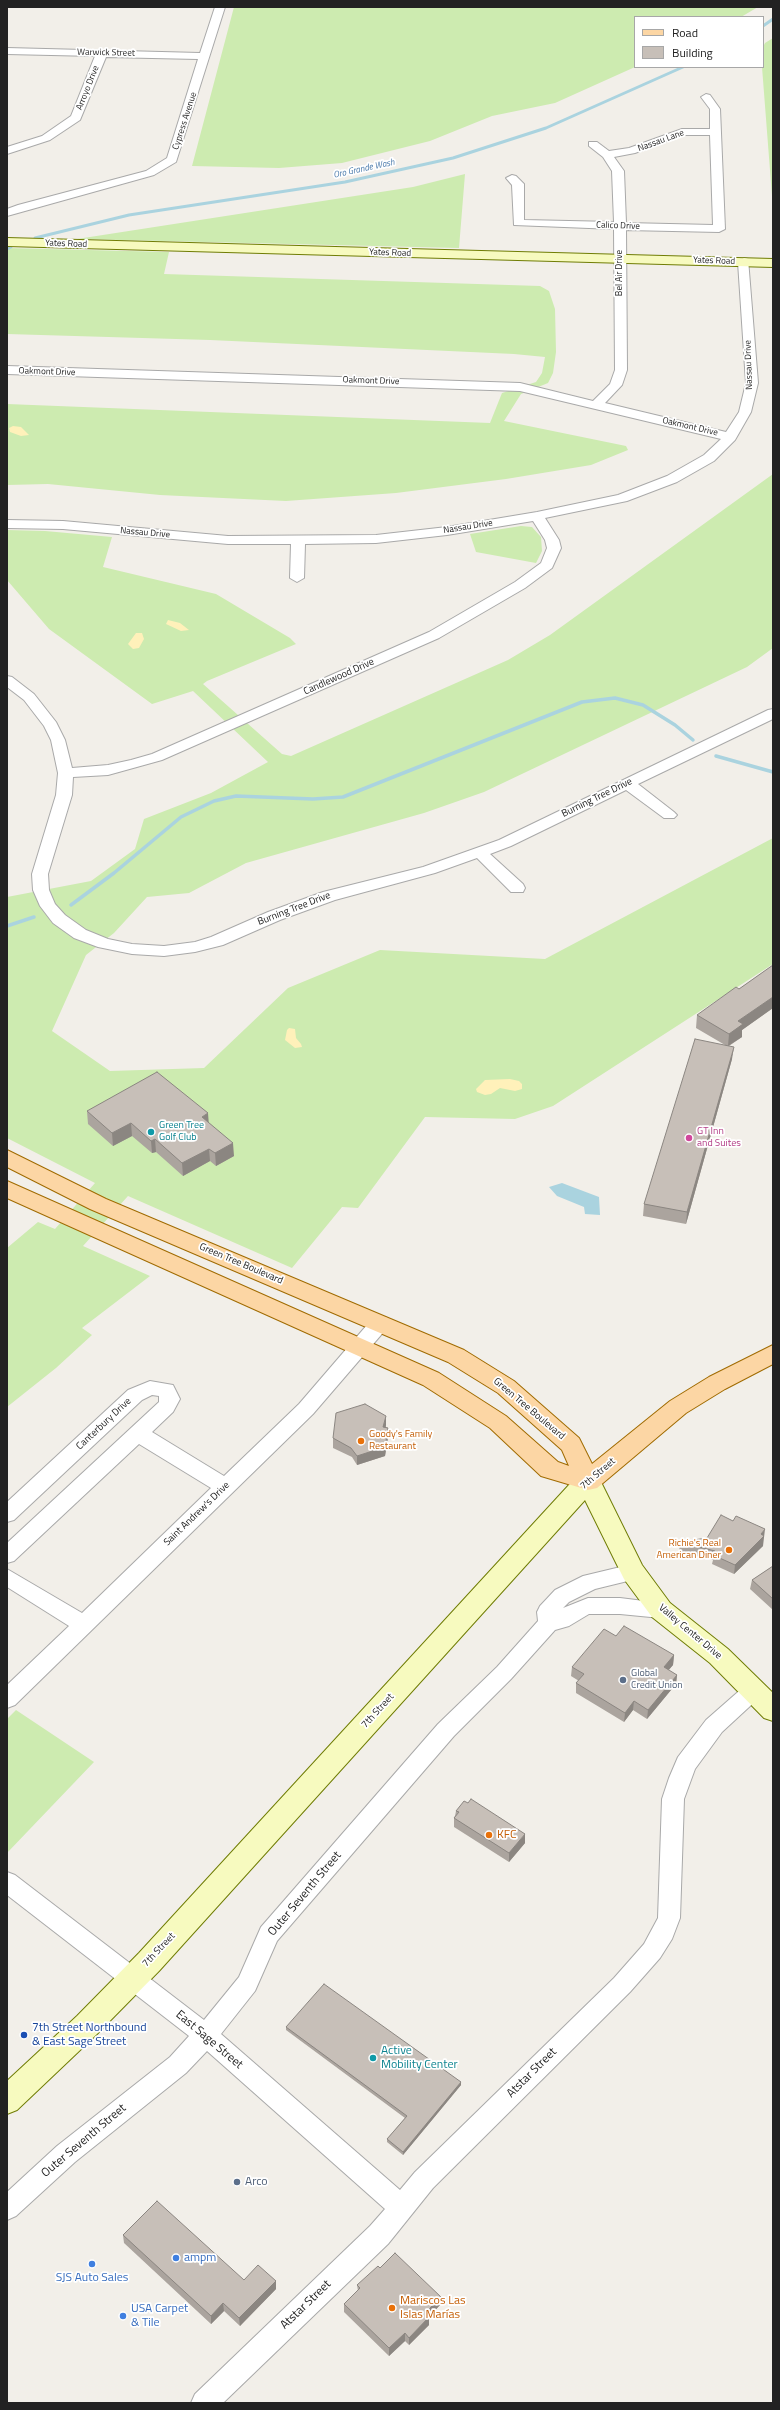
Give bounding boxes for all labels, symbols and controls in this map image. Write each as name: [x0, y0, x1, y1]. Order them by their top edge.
legend: [634, 16, 764, 68]
text: Road: [672, 23, 698, 42]
text: Building: [672, 43, 713, 62]
street label: Warwick Street: [77, 47, 135, 59]
street label: Arroyo Drive: [74, 64, 102, 112]
street label: Cypress Avenue: [171, 91, 199, 151]
street label: Nassau Lane: [636, 128, 686, 154]
water label: Oro Grande Wash: [332, 157, 396, 181]
street label: Calico Drive: [596, 220, 640, 232]
street label: Yates Road: [45, 238, 87, 250]
street label: Yates Road: [369, 247, 411, 259]
street label: Bel Air Drive: [615, 250, 625, 296]
street label: Yates Road: [693, 255, 735, 267]
street label: Nassau Drive: [743, 340, 755, 390]
street label: Oakmont Drive: [18, 366, 76, 378]
street label: Oakmont Drive: [342, 375, 400, 387]
street label: Oakmont Drive: [661, 415, 719, 439]
street label: Nassau Drive: [443, 518, 493, 536]
street label: Nassau Drive: [120, 525, 170, 541]
street label: Candlewood Drive: [302, 656, 376, 698]
street label: Burning Tree Drive: [560, 776, 634, 820]
street label: Burning Tree Drive: [256, 890, 332, 928]
place label: Green Tree Golf Club: [159, 1120, 204, 1144]
place label: GT Inn and Suites: [697, 1126, 741, 1150]
marker: Green Tree Golf Club: [146, 1127, 156, 1137]
marker: GT Inn and Suites: [684, 1133, 694, 1143]
street label: Green Tree Boulevard: [197, 1241, 285, 1287]
street label: Green Tree Boulevard: [491, 1376, 567, 1442]
street label: Canterbury Drive: [74, 1395, 134, 1453]
place label: Goody's Family Restaurant: [369, 1429, 432, 1452]
marker: Goody's Family Restaurant: [356, 1436, 366, 1446]
street label: 7th Street: [578, 1456, 618, 1492]
street label: Saint Andrew's Drive: [162, 1479, 232, 1549]
place label: Richie's Real American Diner: [657, 1538, 721, 1562]
marker: Richie's Real American Diner: [724, 1545, 734, 1555]
street label: Valley Center Drive: [656, 1602, 724, 1662]
place label: Global Credit Union: [631, 1668, 683, 1692]
marker: Global Credit Union: [618, 1675, 628, 1685]
street label: 7th Street: [359, 1691, 397, 1731]
place label: KFC: [497, 1828, 517, 1842]
marker: KFC: [484, 1830, 494, 1840]
street label: Outer Seventh Street: [265, 1849, 345, 1939]
street label: 7th Street: [140, 1930, 178, 1970]
street label: East Sage Street: [172, 2008, 246, 2072]
place label: 7th Street Northbound & East Sage Street: [32, 2021, 147, 2049]
marker: 7th Street Northbound & East Sage Street: [19, 2030, 29, 2040]
place label: Active Mobility Center: [381, 2044, 458, 2072]
street label: Atstar Street: [504, 2045, 560, 2101]
marker: Active Mobility Center: [368, 2053, 378, 2063]
street label: Outer Seventh Street: [39, 2101, 129, 2181]
place label: Arco: [245, 2175, 268, 2189]
marker: Arco: [232, 2177, 242, 2187]
place label: ampm: [184, 2251, 216, 2265]
marker: ampm: [171, 2253, 181, 2263]
marker: SJS Auto Sales: [87, 2259, 97, 2269]
place label: SJS Auto Sales: [56, 2271, 128, 2285]
street label: Atstar Street: [278, 2277, 334, 2333]
place label: Mariscos Las Islas Marías: [400, 2294, 466, 2322]
place label: USA Carpet & Tile: [131, 2302, 188, 2330]
marker: Mariscos Las Islas Marías: [387, 2303, 397, 2313]
marker: USA Carpet & Tile: [118, 2311, 128, 2321]

